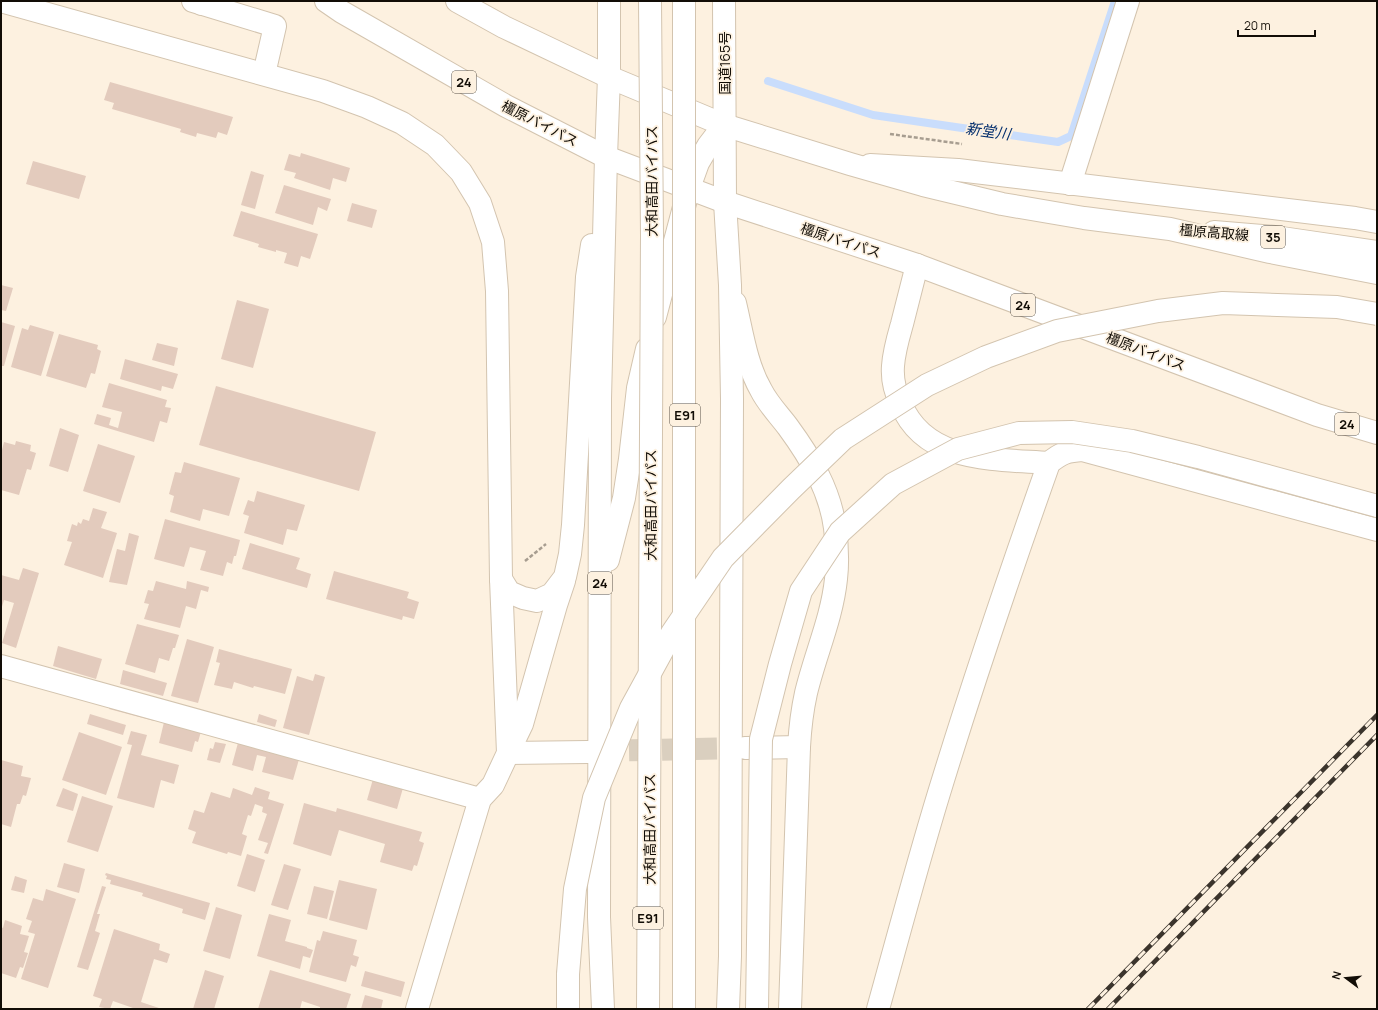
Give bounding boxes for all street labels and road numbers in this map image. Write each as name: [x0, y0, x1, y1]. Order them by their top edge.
street label: 国道165号: [715, 31, 734, 95]
road number: 24: [452, 71, 476, 93]
street label: 橿原バイパス: [498, 96, 582, 150]
street label: 大和高田バイパス: [642, 125, 661, 237]
street label: 橿原バイパス: [798, 218, 884, 262]
street label: 橿原高取線: [1178, 219, 1250, 245]
road number: 35: [1261, 226, 1285, 248]
road number: 24: [1011, 294, 1035, 316]
street label: 橿原バイパス: [1104, 327, 1188, 375]
road number: E91: [670, 404, 700, 426]
road number: 24: [1335, 413, 1359, 435]
street label: 大和高田バイパス: [641, 449, 660, 561]
road number: 24: [588, 572, 612, 594]
street label: 大和高田バイパス: [640, 773, 659, 885]
road number: E91: [633, 907, 663, 929]

